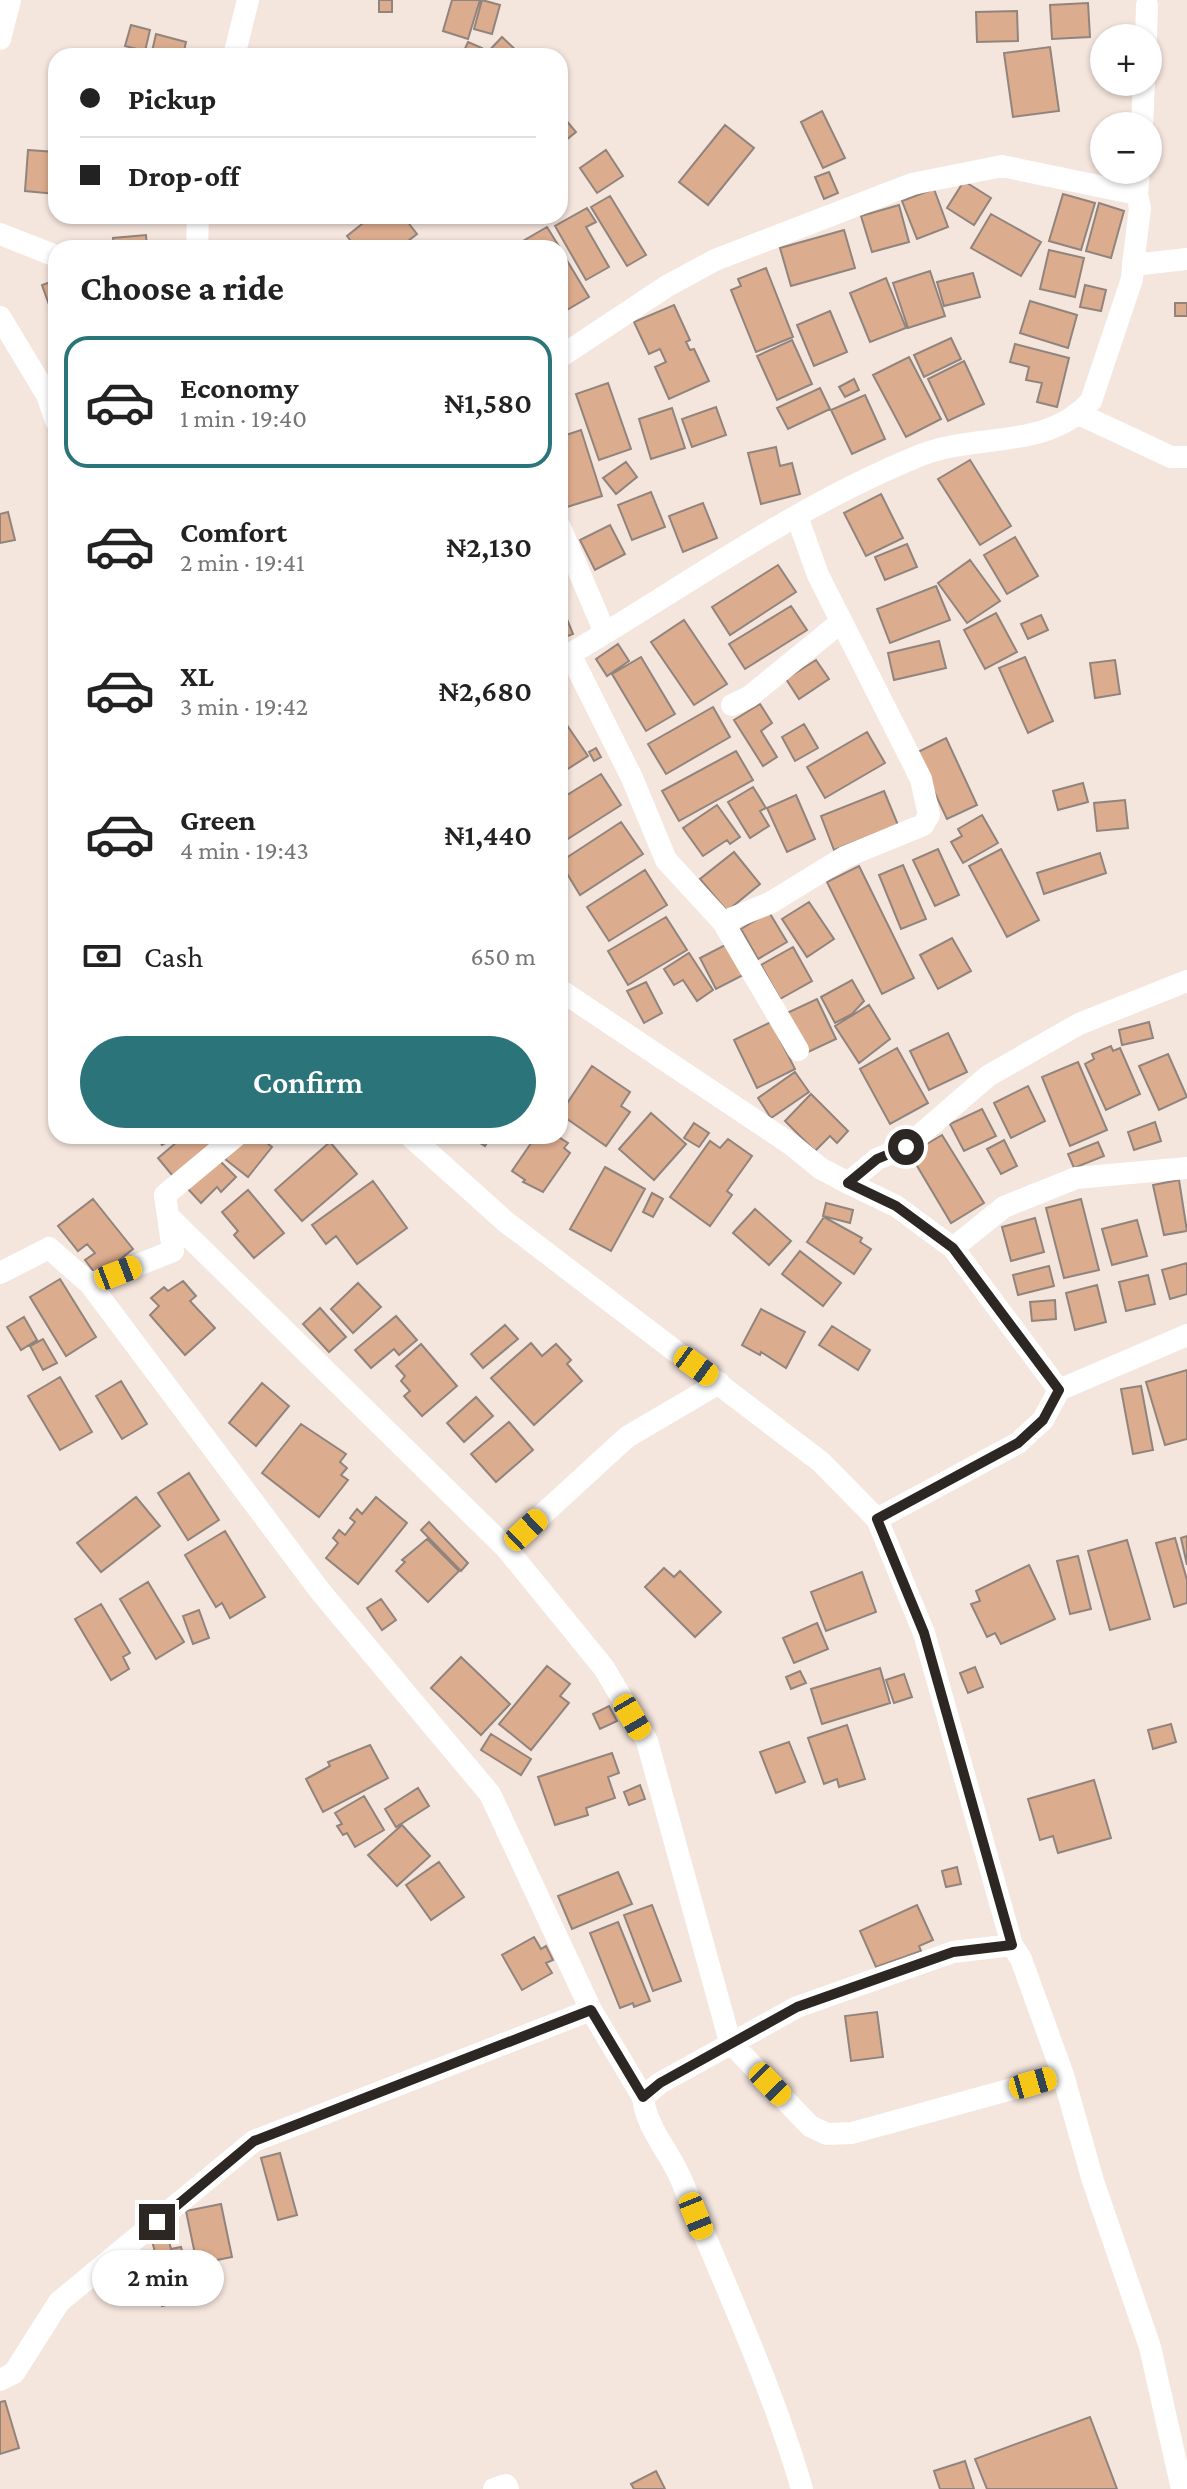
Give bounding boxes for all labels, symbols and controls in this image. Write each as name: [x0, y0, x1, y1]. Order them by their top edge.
map controls: [1090, 24, 1162, 184]
button: +: [1090, 24, 1162, 96]
text: Pickup: [128, 82, 216, 115]
button: −: [1090, 112, 1162, 184]
text: Drop-off: [128, 159, 239, 192]
text: Choose a ride: [80, 268, 284, 308]
icon: car: [84, 366, 156, 438]
text: Economy: [180, 371, 299, 404]
text: ₦1,580: [444, 386, 532, 419]
text: 1 min · 19:40: [180, 404, 307, 433]
icon: car: [84, 510, 156, 582]
text: Comfort: [180, 515, 287, 548]
text: ₦2,130: [446, 530, 532, 563]
text: 2 min · 19:41: [180, 548, 305, 577]
icon: car: [84, 654, 156, 726]
text: XL: [180, 659, 214, 692]
text: ₦2,680: [439, 674, 532, 707]
text: 3 min · 19:42: [180, 692, 308, 721]
icon: car: [84, 798, 156, 870]
text: Green: [180, 803, 256, 836]
text: ₦1,440: [445, 818, 532, 851]
text: 4 min · 19:43: [180, 836, 309, 865]
icon: cash: [80, 934, 124, 978]
text: Cash: [144, 940, 203, 973]
text: 650 m: [470, 942, 536, 971]
button: Confirm: [80, 1036, 536, 1128]
route start: [888, 1129, 924, 1165]
car: [91, 1253, 145, 1293]
car: [670, 1342, 722, 1390]
car: [500, 1505, 552, 1555]
car: [610, 1690, 654, 1744]
car: [745, 2058, 795, 2110]
car: [1007, 2065, 1059, 2101]
car: [676, 2189, 716, 2243]
route end: [139, 2204, 175, 2240]
callout: 2 min: [91, 2250, 223, 2306]
text: 2 min: [127, 2263, 189, 2292]

